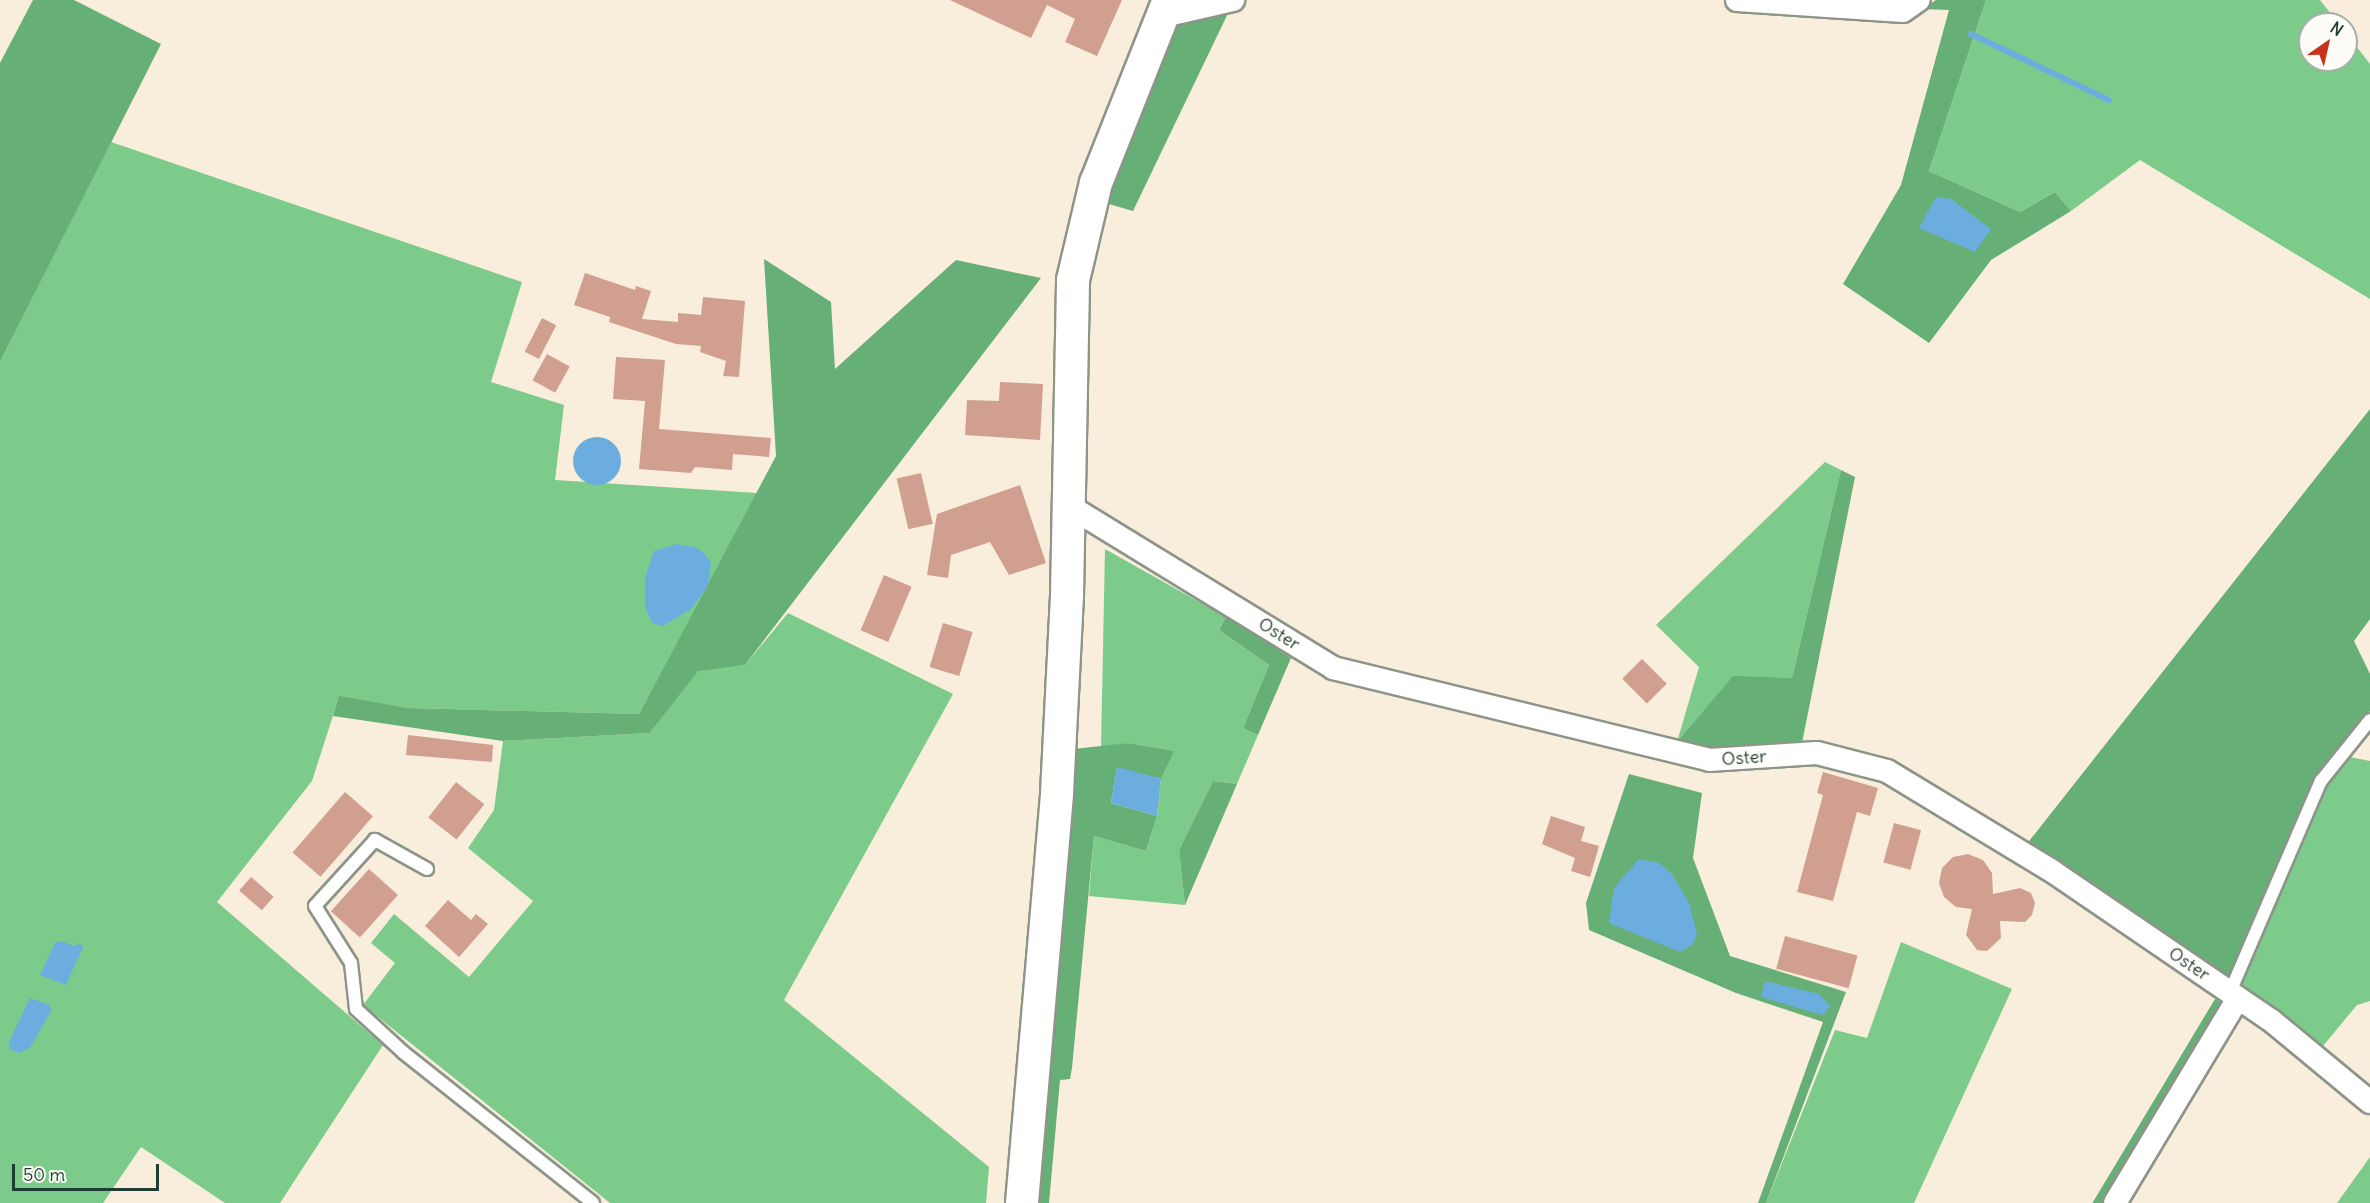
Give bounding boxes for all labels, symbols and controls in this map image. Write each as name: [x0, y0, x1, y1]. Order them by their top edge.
north arrow: [2298, 12, 2358, 72]
text: N: [2327, 17, 2347, 40]
street label: Oster: [1254, 613, 1304, 655]
street label: Oster: [1721, 746, 1767, 770]
street label: Oster: [2164, 942, 2214, 986]
scale bar: [15, 1152, 162, 1190]
text: 50 m: [23, 1163, 65, 1186]

